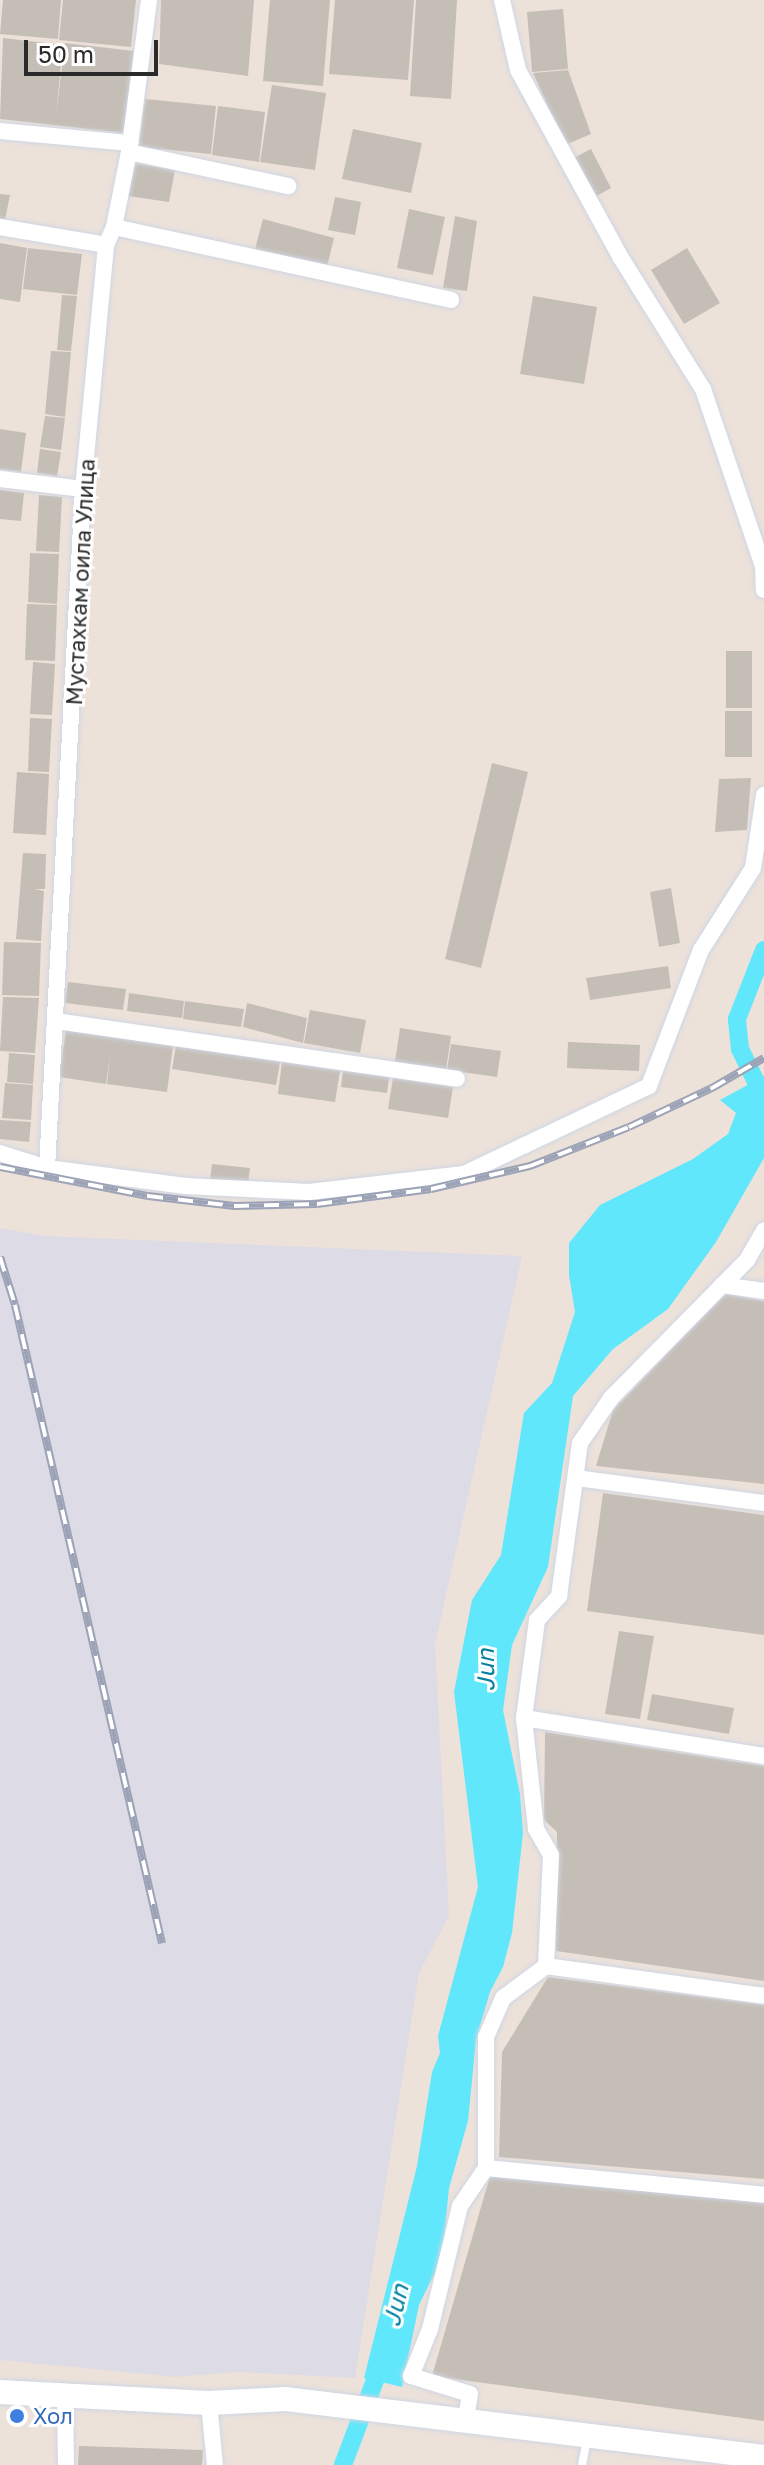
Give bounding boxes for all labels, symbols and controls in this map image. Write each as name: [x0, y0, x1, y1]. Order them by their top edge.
scale bar: [28, 24, 162, 74]
text: 50 m: [38, 39, 94, 68]
street label: Мустахкам оила Улица: [60, 458, 100, 706]
water label: Jun: [470, 1648, 500, 1692]
water label: Jun: [376, 2281, 414, 2329]
place label: Хол: [33, 2403, 73, 2429]
marker: Хол: [8, 2407, 26, 2425]

